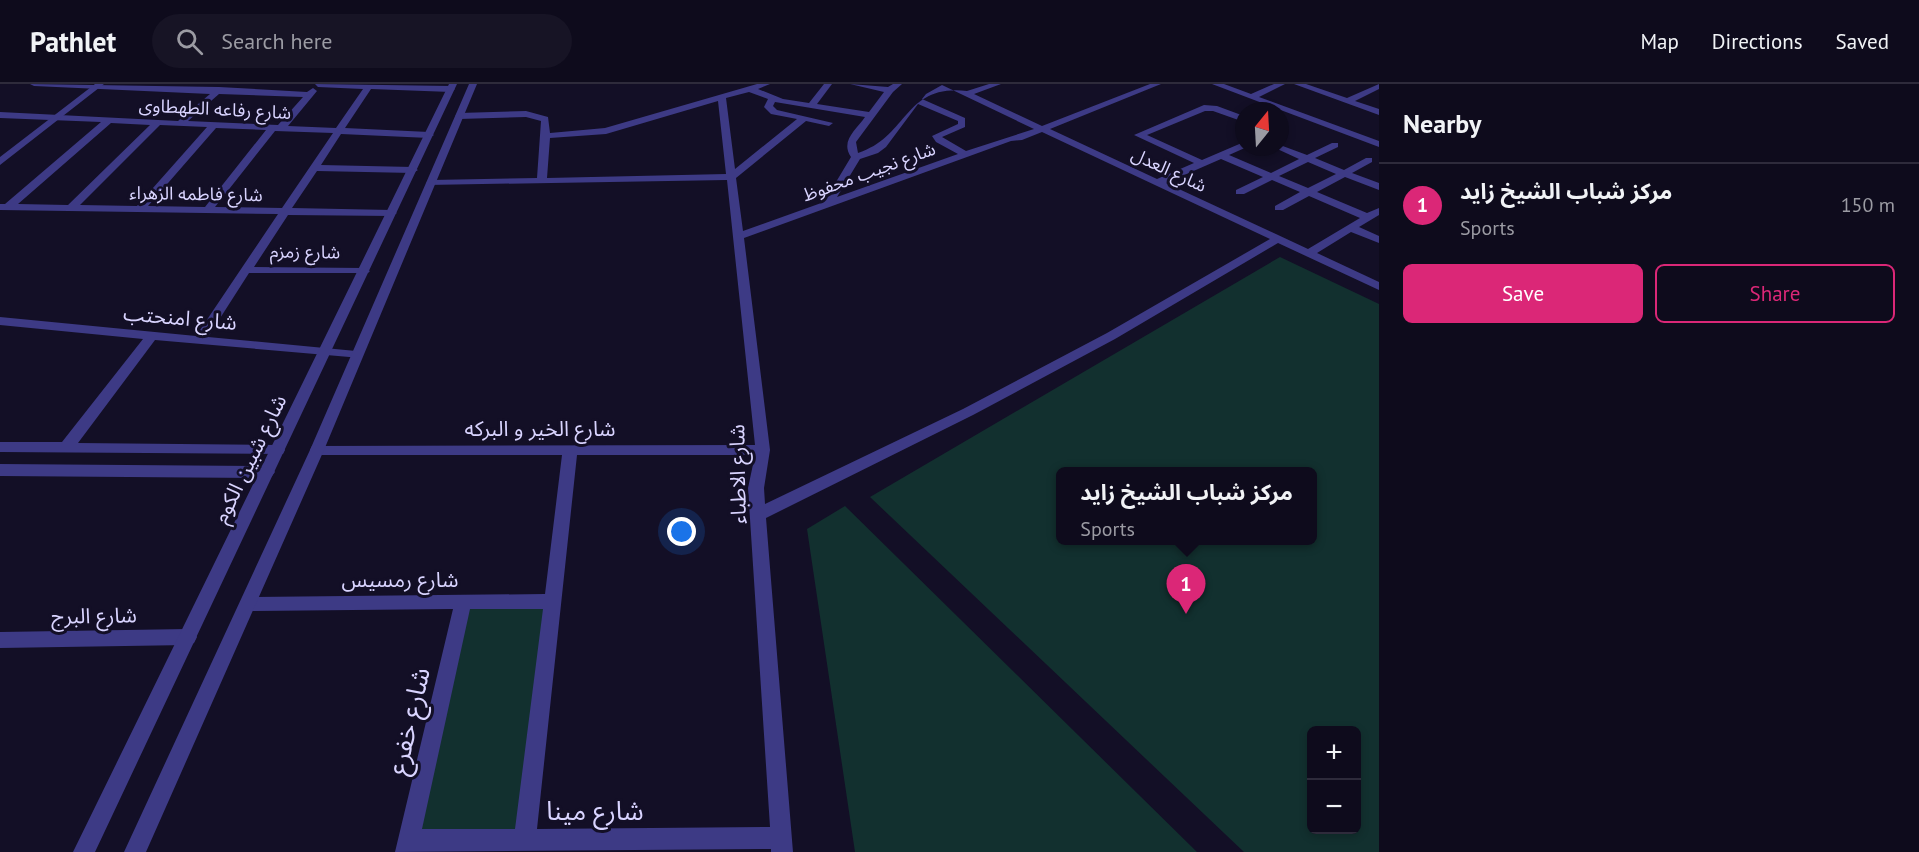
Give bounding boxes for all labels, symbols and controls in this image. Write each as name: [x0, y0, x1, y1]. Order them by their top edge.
search box: [152, 14, 572, 68]
text: Pathlet: [30, 23, 116, 60]
icon: search: [173, 25, 206, 58]
text: Search here: [221, 27, 332, 55]
text: Map: [1640, 28, 1679, 55]
text: Directions: [1712, 28, 1803, 55]
text: Saved: [1836, 28, 1889, 55]
street label: شارع رفاعه الطهطاوى: [138, 93, 292, 127]
north arrow: [1235, 102, 1289, 156]
text: Nearby: [1403, 107, 1481, 140]
street label: شارع نجيب محفوظ: [799, 137, 940, 209]
street label: شارع العدل: [1127, 142, 1210, 200]
text: مركز شباب الشيخ زايد: [1460, 177, 1672, 205]
street label: شارع فاطمه الزهراء: [129, 181, 263, 209]
text: 1: [1417, 192, 1428, 218]
text: 150 m: [1841, 192, 1895, 218]
text: Sports: [1460, 215, 1515, 241]
street label: شارع زمزم: [270, 239, 340, 267]
button: Save: [1403, 264, 1643, 323]
button: Share: [1655, 264, 1895, 323]
street label: شارع امنحتب: [122, 299, 238, 338]
street label: شارع شبين الكوم: [207, 390, 295, 529]
street label: شارع الخير و البركه: [464, 415, 616, 444]
street label: شارع الاطباء: [723, 424, 754, 524]
popup: [1056, 467, 1317, 545]
text: مركز شباب الشيخ زايد: [1080, 478, 1293, 506]
text: Sports: [1080, 516, 1135, 542]
your location: [667, 517, 696, 546]
pin: 1: [1166, 564, 1206, 614]
street label: شارع رمسيس: [342, 566, 458, 595]
street label: شارع البرج: [51, 601, 137, 632]
street label: شارع خفرع: [380, 664, 440, 779]
map controls: [1307, 726, 1361, 834]
button: +: [1307, 726, 1361, 780]
button: −: [1307, 780, 1361, 834]
street label: شارع مينا: [546, 794, 644, 830]

